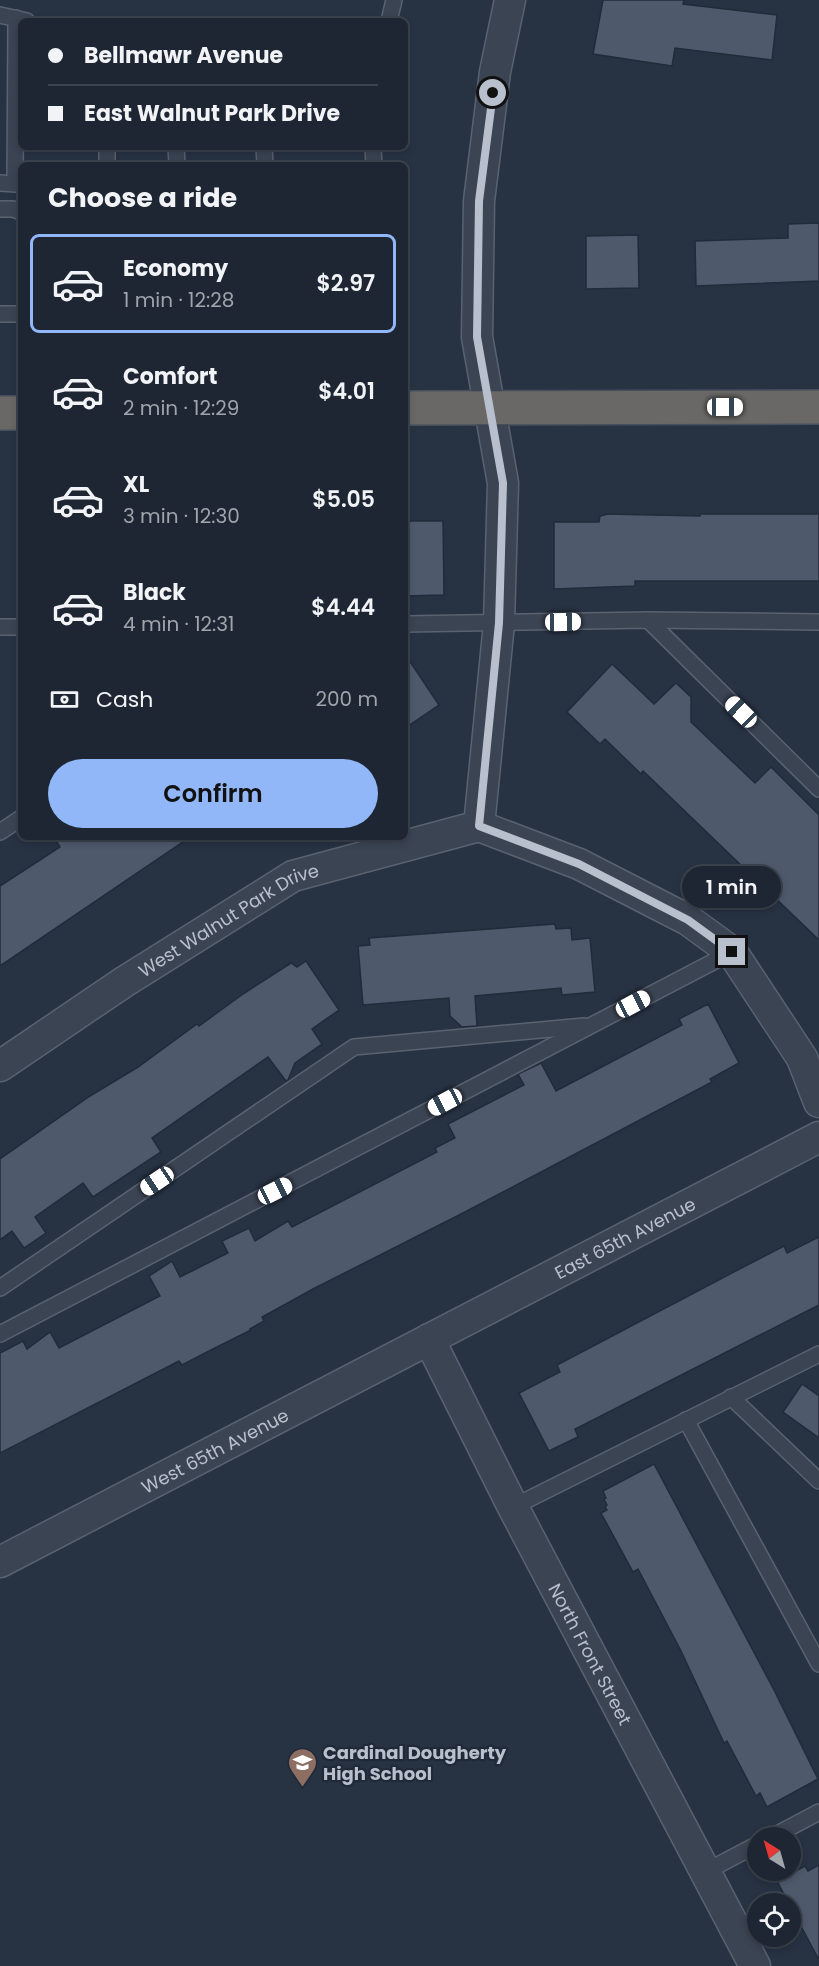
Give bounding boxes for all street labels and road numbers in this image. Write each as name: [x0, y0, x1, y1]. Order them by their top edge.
street label: West Walnut Park Drive: [133, 857, 321, 983]
street label: East 65th Avenue: [550, 1191, 700, 1285]
street label: West 65th Avenue: [137, 1402, 293, 1499]
street label: North Front Street: [543, 1579, 638, 1729]

